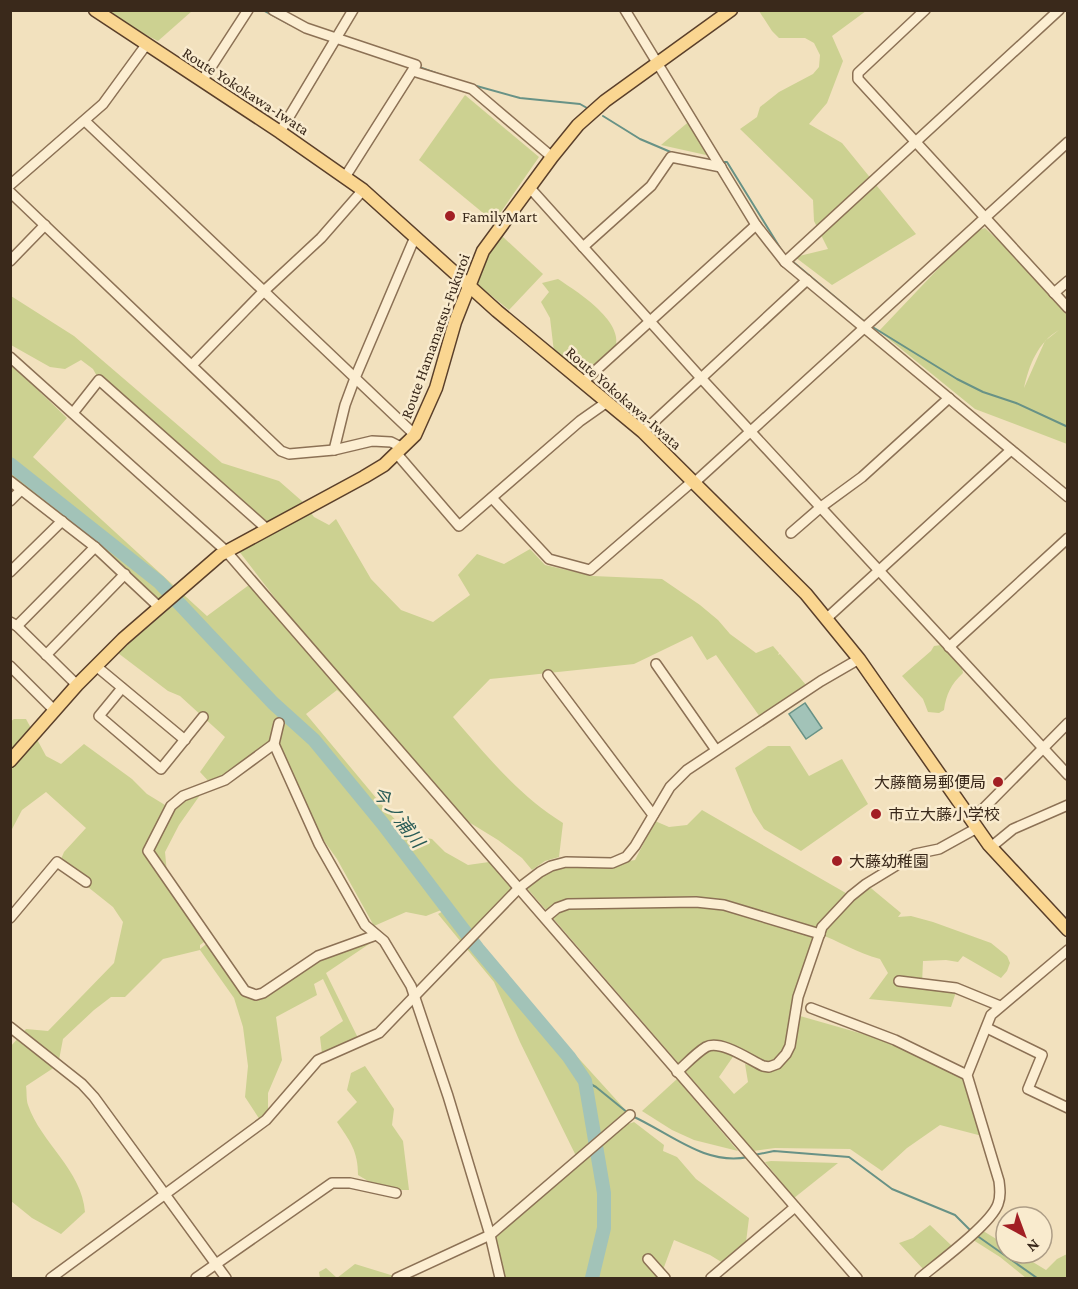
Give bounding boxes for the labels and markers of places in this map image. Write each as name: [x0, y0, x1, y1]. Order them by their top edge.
place label: FamilyMart: [462, 208, 538, 226]
marker: FamilyMart: [443, 209, 457, 223]
place label: 大藤簡易郵便局: [874, 774, 986, 791]
marker: 大藤簡易郵便局: [991, 775, 1005, 789]
place label: 市立大藤小学校: [888, 806, 1000, 823]
marker: 市立大藤小学校: [869, 807, 883, 821]
place label: 大藤幼稚園: [849, 853, 929, 870]
marker: 大藤幼稚園: [830, 854, 844, 868]

